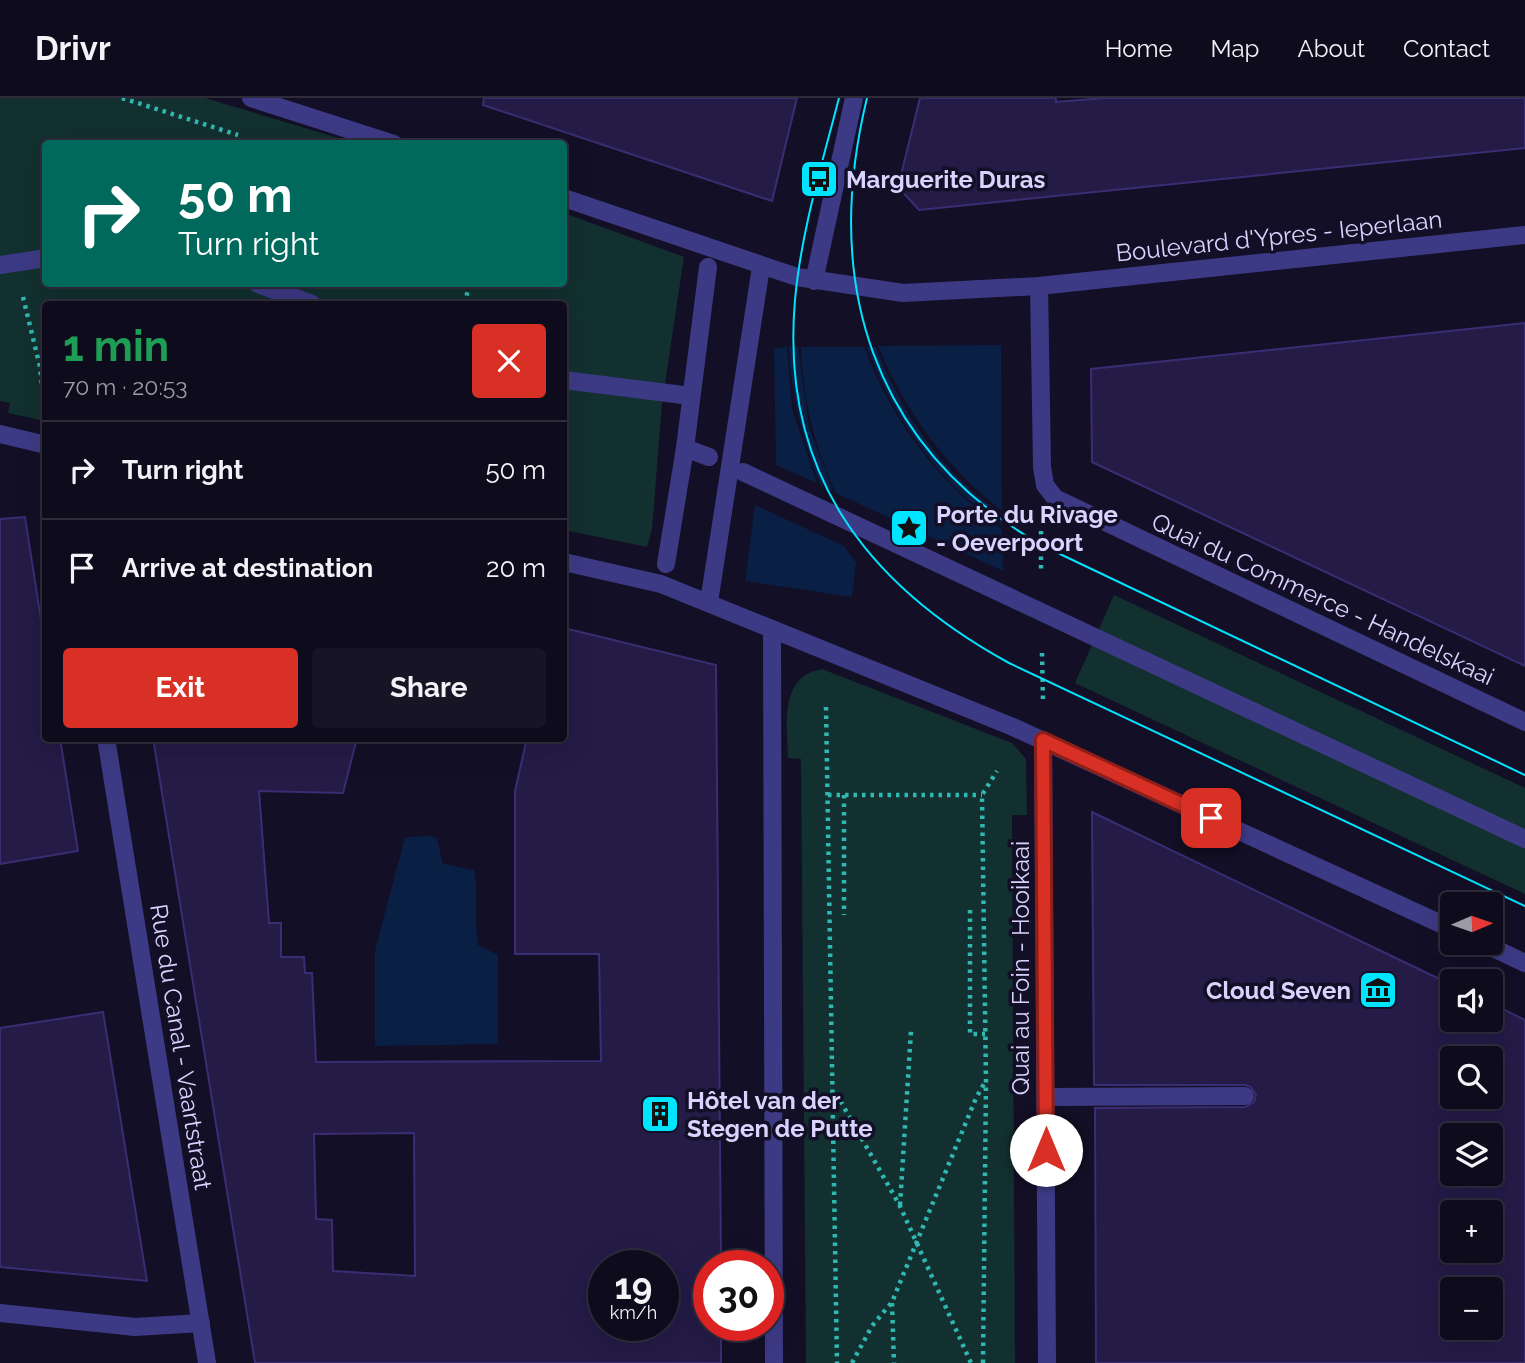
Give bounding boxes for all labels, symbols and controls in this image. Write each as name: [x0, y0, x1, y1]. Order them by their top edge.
text: Drivr: [35, 29, 111, 68]
text: Home: [1105, 34, 1173, 63]
text: Map: [1211, 34, 1259, 63]
text: About: [1297, 34, 1365, 63]
text: Contact: [1403, 34, 1490, 63]
bus stop icon: Marguerite Duras: [798, 158, 840, 200]
place label: Marguerite Duras: [846, 165, 1046, 194]
text: 50 m: [178, 166, 293, 223]
icon: right: [63, 168, 154, 259]
street label: Boulevard d'Ypres - Ieperlaan: [1114, 204, 1444, 268]
text: Turn right: [178, 225, 319, 262]
text: 1 min: [63, 322, 169, 371]
button: close: [472, 324, 546, 398]
text: 70 m · 20:53: [63, 373, 188, 400]
icon: right: [63, 451, 101, 489]
text: Turn right: [122, 455, 243, 485]
text: 50 m: [485, 455, 546, 485]
place label: Porte du Rivage - Oeverpoort: [936, 500, 1118, 557]
place icon: Porte du Rivage - Oeverpoort: [888, 507, 930, 549]
street label: Quai du Commerce - Handelskaai: [1147, 507, 1499, 691]
icon: arrive: [63, 549, 101, 587]
text: Arrive at destination: [122, 553, 373, 583]
text: 20 m: [486, 553, 546, 583]
button: Exit: [63, 648, 298, 728]
button: Share: [312, 648, 546, 728]
pin: [1181, 788, 1241, 848]
icon: arrive: [1192, 799, 1230, 837]
street label: Quai au Foin - Hooikaai: [1006, 841, 1035, 1095]
north arrow: [1440, 892, 1503, 956]
map controls: [1440, 892, 1503, 1340]
street label: Rue du Canal - Vaartstraat: [144, 902, 218, 1192]
museum icon: Cloud Seven: [1357, 969, 1399, 1011]
button: sound: [1440, 969, 1503, 1032]
place label: Cloud Seven: [1206, 976, 1351, 1005]
button: search: [1440, 1046, 1503, 1109]
place label: Hôtel van der Stegen de Putte: [687, 1086, 873, 1143]
building icon: Hôtel van der Stegen de Putte: [639, 1093, 681, 1135]
position arrow: [1009, 1113, 1083, 1187]
button: layers: [1440, 1123, 1503, 1186]
button: +: [1440, 1200, 1503, 1263]
speed limit sign: 30: [693, 1250, 784, 1341]
text: 19: [615, 1266, 652, 1307]
button: −: [1440, 1277, 1503, 1340]
text: km/h: [610, 1302, 657, 1323]

